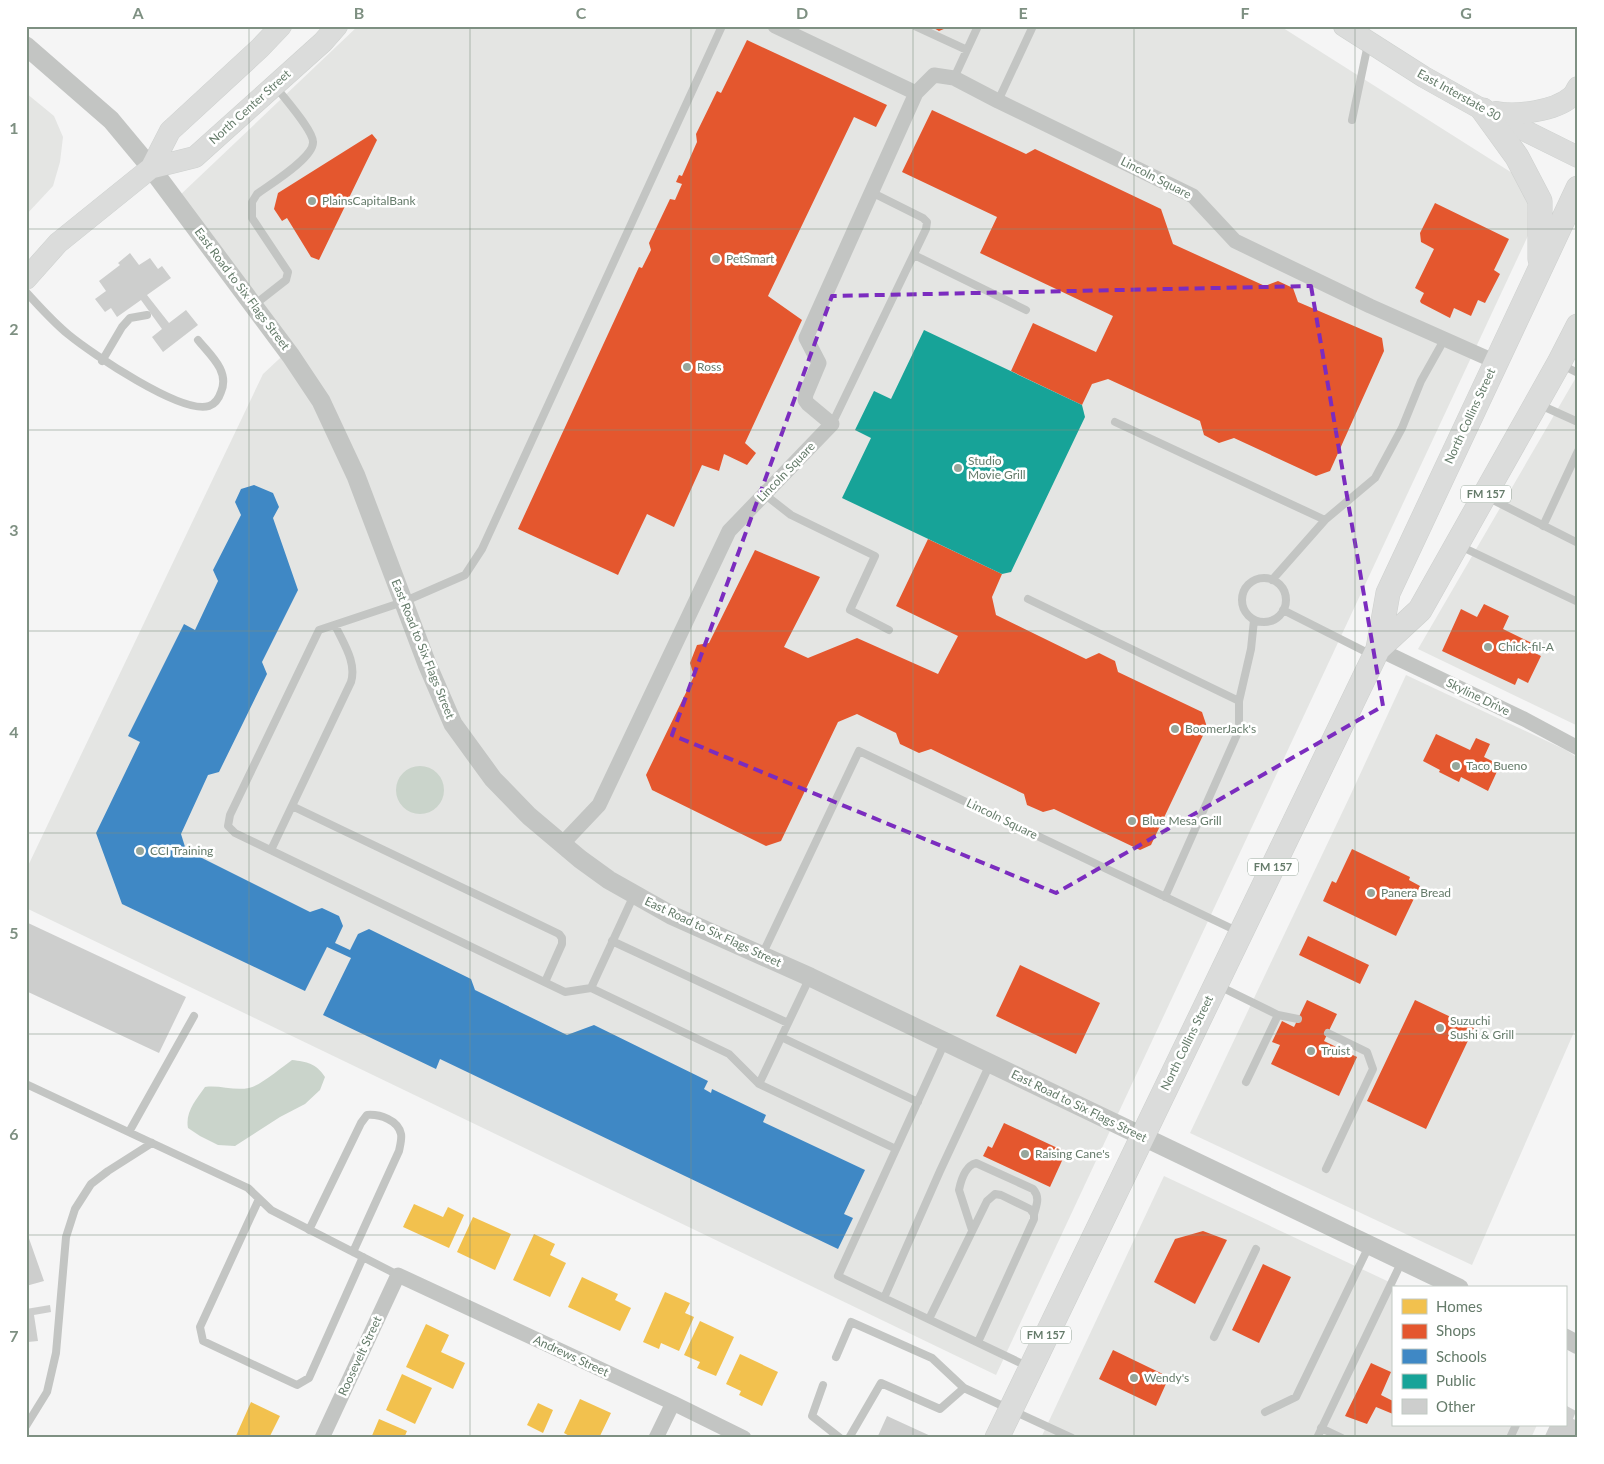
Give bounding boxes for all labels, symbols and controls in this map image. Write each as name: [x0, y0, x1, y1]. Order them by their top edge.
text: A: [131, 3, 144, 22]
text: B: [354, 3, 364, 22]
text: C: [576, 3, 587, 22]
text: D: [796, 3, 808, 22]
text: E: [1018, 3, 1028, 22]
text: F: [1240, 3, 1250, 22]
text: G: [1460, 3, 1472, 22]
street label: East Interstate 30: [1415, 65, 1504, 124]
street label: North Center Street: [206, 66, 294, 147]
text: 1: [9, 118, 19, 137]
street label: Lincoln Square: [1118, 153, 1194, 202]
place label: PlainsCapitalBank: [322, 193, 417, 208]
marker: PlainsCapitalBank: [306, 195, 318, 207]
street label: East Road to Six Flags Street: [192, 225, 294, 353]
place label: PetSmart: [726, 251, 775, 266]
marker: PetSmart: [710, 253, 722, 265]
text: 2: [9, 319, 19, 338]
place label: Ross: [697, 359, 721, 374]
marker: Ross: [681, 361, 693, 373]
street label: North Collins Street: [1441, 365, 1499, 466]
street label: Lincoln Square: [753, 439, 818, 505]
place label: Studio Movie Grill: [968, 453, 1026, 482]
marker: Studio Movie Grill: [952, 462, 964, 474]
road number: FM 157: [1461, 486, 1511, 502]
text: 3: [9, 520, 19, 539]
street label: East Road to Six Flags Street: [389, 577, 459, 721]
place label: Chick-fil-A: [1498, 639, 1555, 654]
marker: Chick-fil-A: [1482, 641, 1494, 653]
street label: Skyline Drive: [1444, 675, 1513, 718]
place label: BoomerJack's: [1185, 721, 1256, 736]
text: 4: [9, 722, 19, 741]
marker: BoomerJack's: [1169, 723, 1181, 735]
place label: Taco Bueno: [1466, 758, 1528, 773]
marker: Taco Bueno: [1450, 760, 1462, 772]
street label: Lincoln Square: [964, 795, 1040, 842]
place label: Blue Mesa Grill: [1142, 813, 1222, 828]
marker: Blue Mesa Grill: [1126, 815, 1138, 827]
place label: CCI Training: [150, 843, 213, 858]
marker: CCI Training: [134, 845, 146, 857]
road number: FM 157: [1248, 859, 1298, 876]
place label: Panera Bread: [1381, 885, 1451, 900]
marker: Panera Bread: [1365, 887, 1377, 899]
street label: East Road to Six Flags Street: [642, 893, 785, 970]
text: 5: [9, 923, 19, 942]
street label: North Collins Street: [1157, 992, 1216, 1093]
place label: Suzuchi Sushi & Grill: [1450, 1013, 1514, 1042]
marker: Suzuchi Sushi & Grill: [1434, 1022, 1446, 1034]
place label: Truist: [1321, 1043, 1351, 1058]
marker: Truist: [1305, 1045, 1317, 1057]
street label: East Road to Six Flags Street: [1009, 1066, 1150, 1145]
text: 6: [9, 1124, 19, 1143]
place label: Raising Cane's: [1035, 1146, 1110, 1161]
marker: Raising Cane's: [1019, 1148, 1031, 1160]
legend: [1392, 1286, 1566, 1426]
text: Homes: [1436, 1297, 1482, 1315]
street label: Roosevelt Street: [335, 1313, 385, 1398]
text: Shops: [1436, 1321, 1476, 1339]
text: 7: [9, 1326, 19, 1345]
road number: FM 157: [1021, 1326, 1071, 1344]
street label: Andrews Street: [531, 1332, 612, 1380]
text: Schools: [1436, 1347, 1487, 1365]
place label: Wendy's: [1144, 1370, 1189, 1385]
text: Public: [1436, 1371, 1476, 1389]
marker: Wendy's: [1128, 1372, 1140, 1384]
text: Other: [1436, 1397, 1476, 1415]

